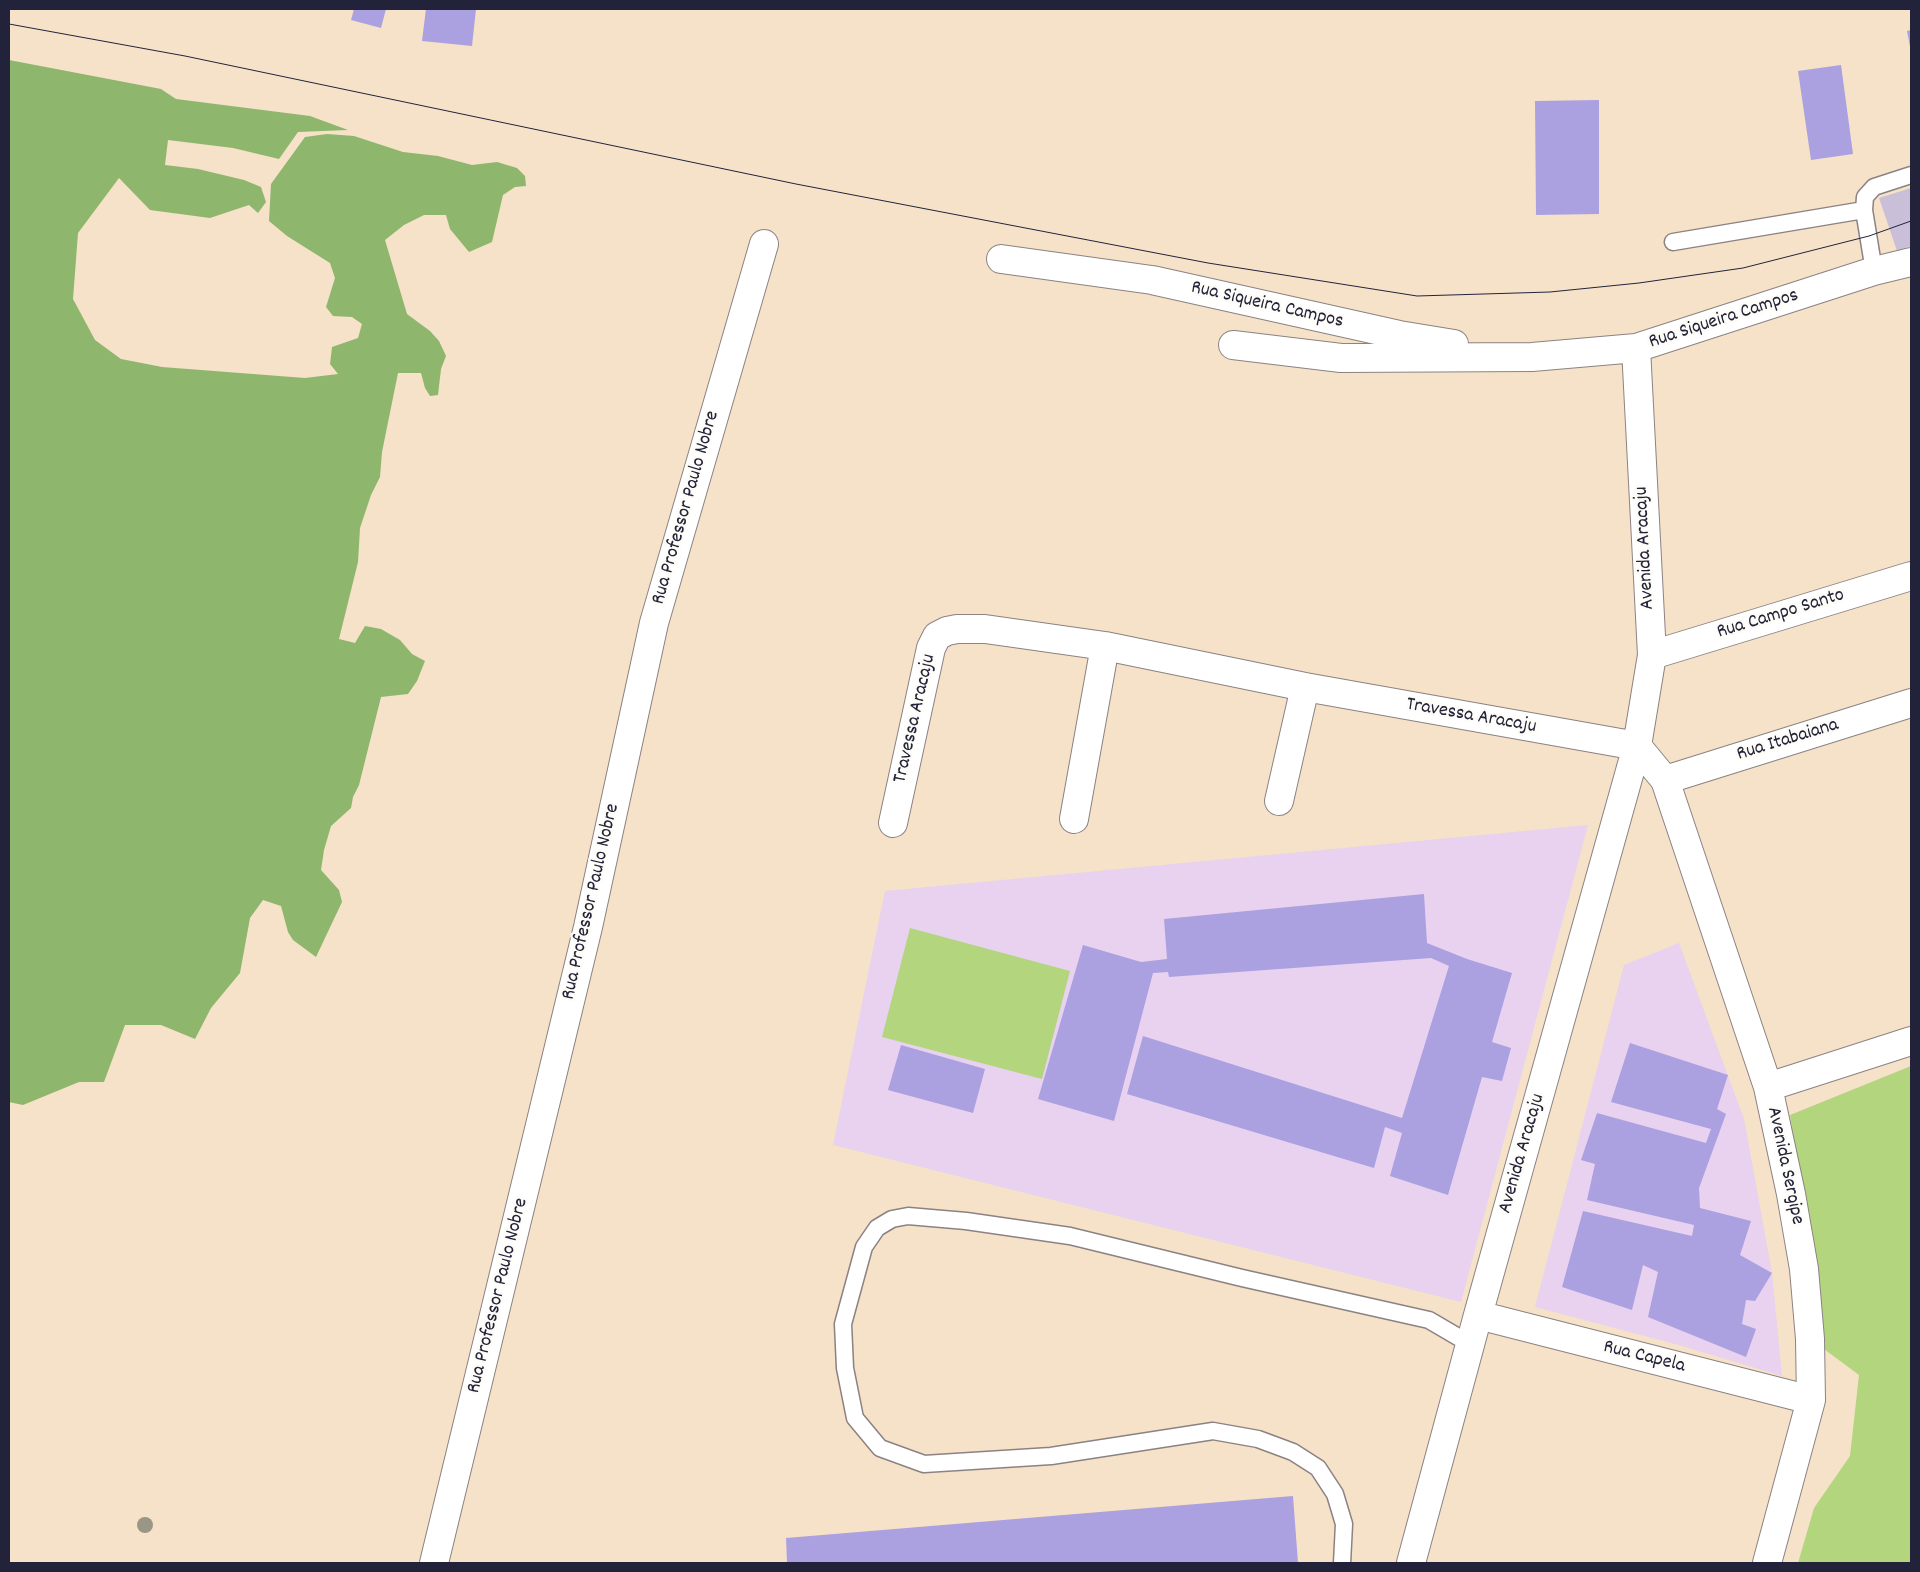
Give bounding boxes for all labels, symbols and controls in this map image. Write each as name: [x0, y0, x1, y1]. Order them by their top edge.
street label: Rua Siqueira Campos: [1188, 277, 1346, 335]
street label: Rua Siqueira Campos: [1646, 285, 1802, 355]
street label: Rua Professor Paulo Nobre: [648, 408, 726, 608]
street label: Avenida Aracaju: [1631, 486, 1661, 610]
street label: Rua Campo Santo: [1714, 584, 1848, 646]
street label: Travessa Aracaju: [889, 652, 943, 786]
street label: Travessa Aracaju: [1404, 694, 1538, 740]
street label: Rua Itabaiana: [1734, 714, 1842, 768]
street label: Rua Professor Paulo Nobre: [558, 802, 626, 1002]
street label: Avenida Aracaju: [1494, 1091, 1552, 1217]
street label: Avenida Sergipe: [1760, 1105, 1808, 1227]
street label: Rua Professor Paulo Nobre: [463, 1196, 535, 1396]
street label: Rua Capela: [1600, 1336, 1688, 1380]

